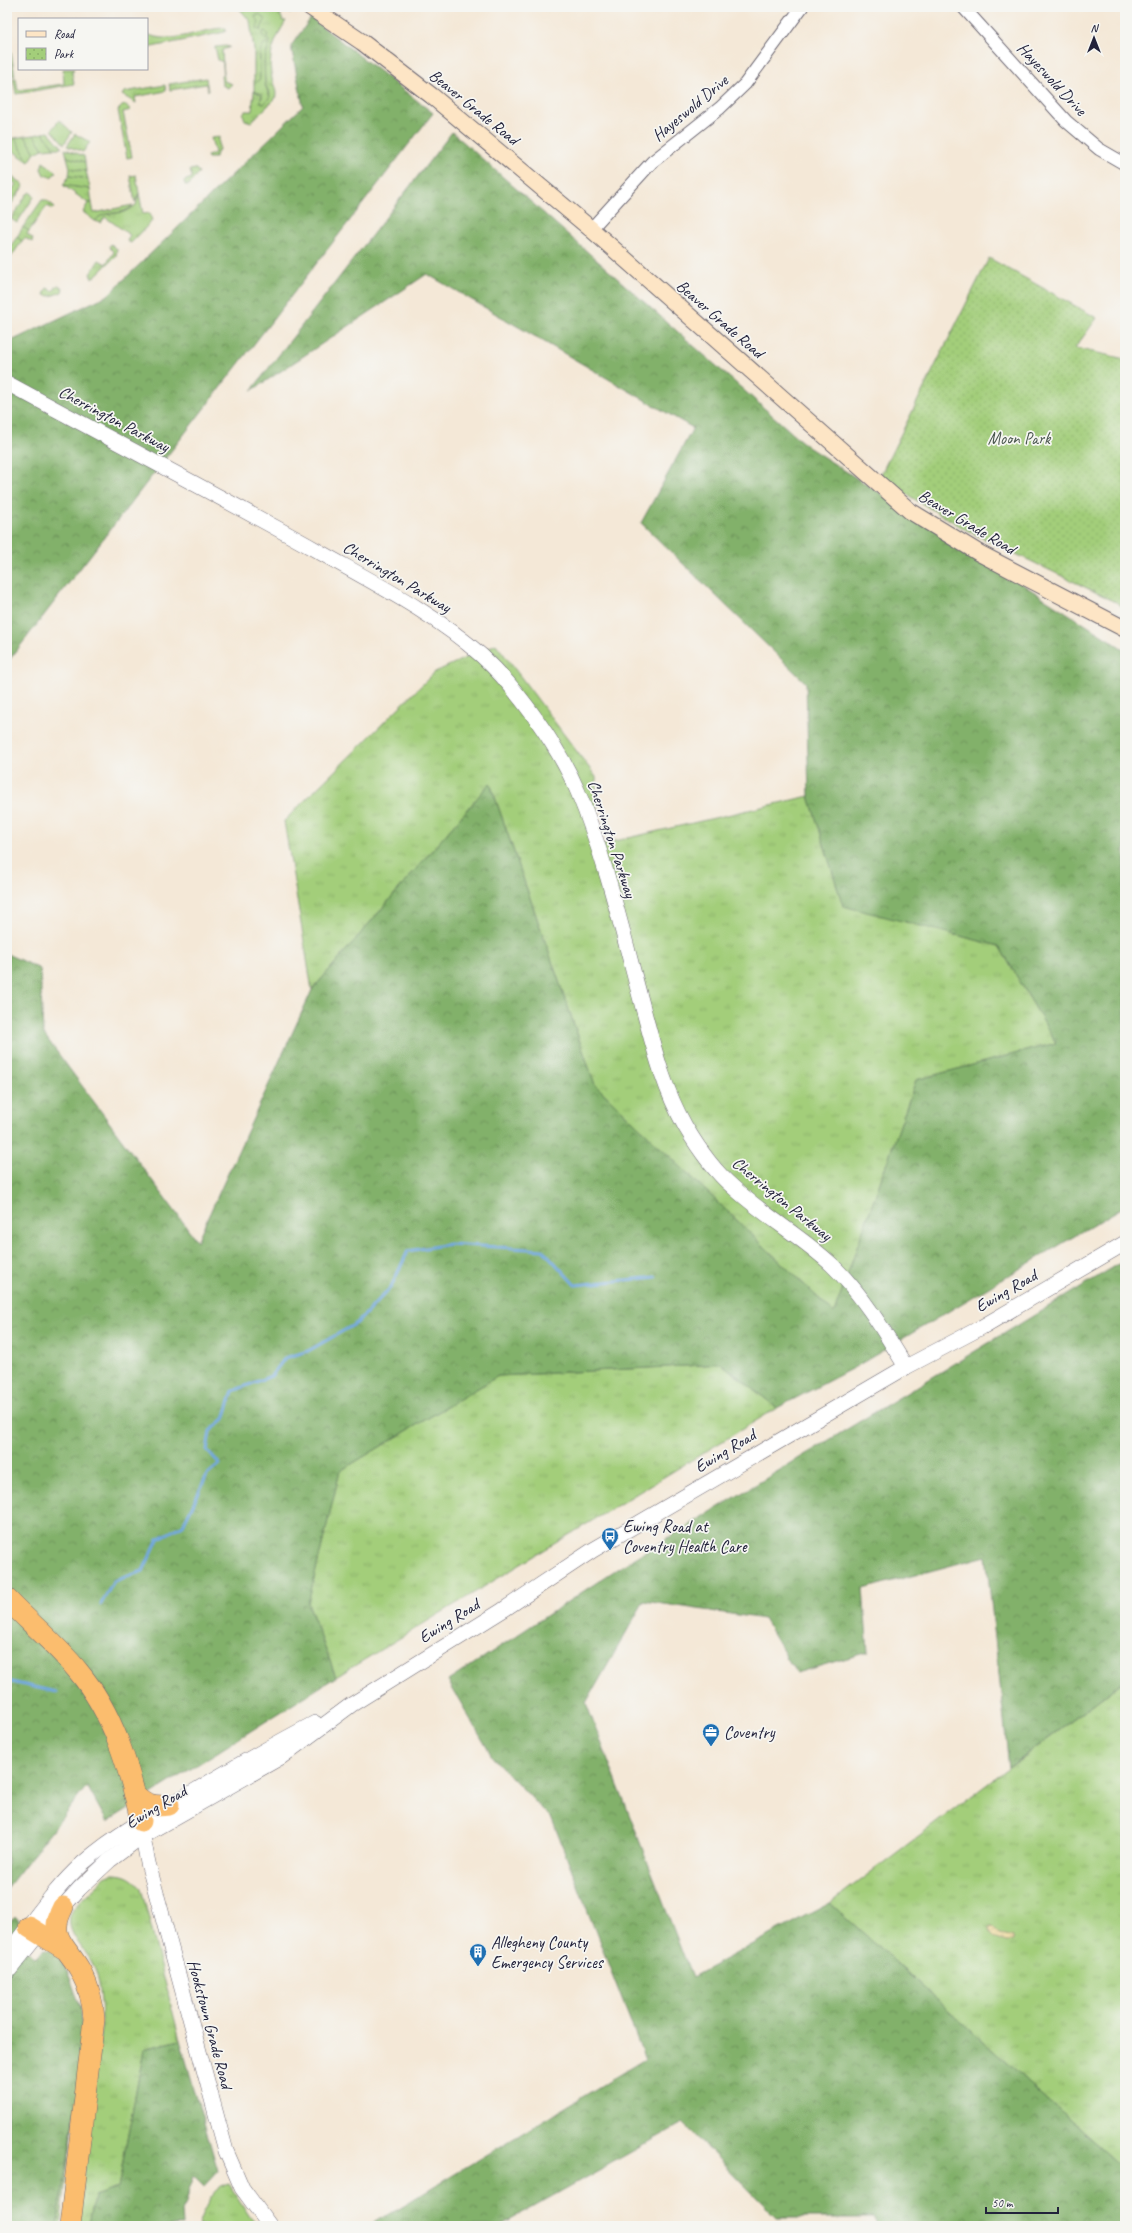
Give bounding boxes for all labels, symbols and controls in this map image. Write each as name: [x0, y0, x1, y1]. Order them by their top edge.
legend: [18, 18, 148, 70]
north arrow: [1074, 18, 1114, 58]
text: N: [1091, 21, 1100, 35]
text: Road: [54, 26, 76, 42]
street label: Hayeswold Drive: [1013, 38, 1092, 121]
text: Park: [54, 46, 75, 62]
street label: Beaver Grade Road: [425, 64, 526, 152]
street label: Hayeswold Drive: [648, 69, 733, 146]
street label: Beaver Grade Road: [672, 275, 771, 365]
street label: Cherrington Parkway: [55, 381, 174, 458]
park label: Moon Park: [988, 428, 1052, 449]
street label: Beaver Grade Road: [915, 485, 1022, 561]
street label: Cherrington Parkway: [339, 537, 456, 618]
street label: Cherrington Parkway: [583, 778, 641, 902]
street label: Cherrington Parkway: [728, 1152, 837, 1246]
street label: Ewing Road: [972, 1264, 1042, 1317]
street label: Ewing Road: [691, 1423, 761, 1477]
place label: Ewing Road at Coventry Health Care: [623, 1516, 748, 1557]
bus stop icon: Ewing Road at Coventry Health Care: [600, 1526, 620, 1551]
street label: Ewing Road: [415, 1593, 485, 1648]
office icon: Coventry: [701, 1722, 721, 1747]
place label: Coventry: [724, 1722, 776, 1743]
street label: Ewing Road: [122, 1779, 192, 1833]
place label: Allegheny County Emergency Services: [491, 1932, 605, 1973]
building icon: Allegheny County Emergency Services: [468, 1942, 488, 1967]
street label: Hookstown Grade Road: [183, 1957, 238, 2094]
scale bar: [986, 2189, 1058, 2215]
text: 50 m: [992, 2195, 1014, 2211]

